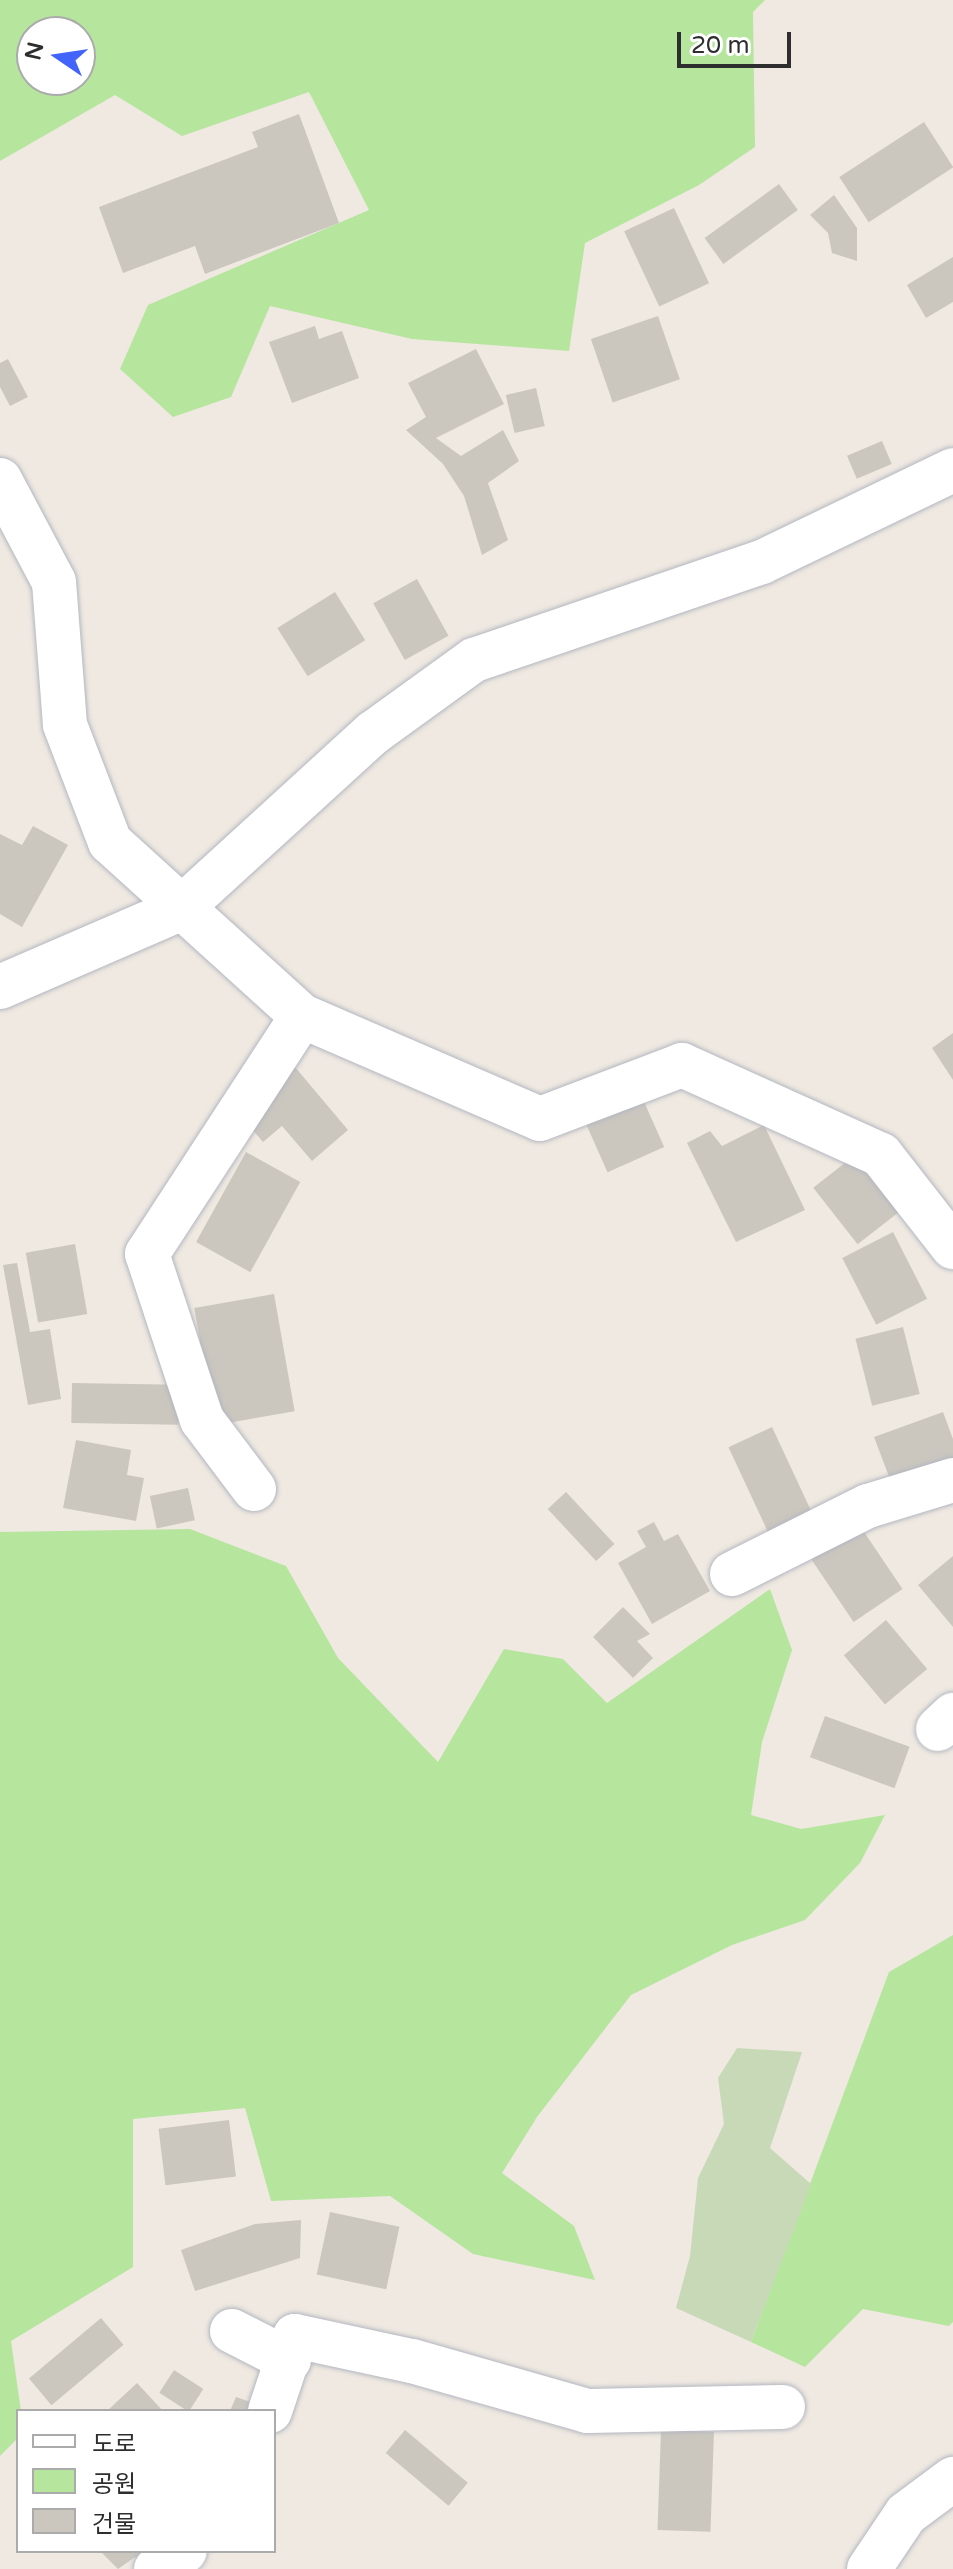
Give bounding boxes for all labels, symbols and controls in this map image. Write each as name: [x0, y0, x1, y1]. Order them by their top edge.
north arrow: [16, 16, 96, 96]
scale bar: [681, 16, 795, 66]
text: 20 m: [691, 31, 749, 60]
text: N: [20, 40, 49, 63]
legend: [16, 2409, 276, 2553]
text: 도로: [92, 2430, 136, 2459]
text: 공원: [92, 2470, 136, 2499]
text: 건물: [92, 2510, 136, 2539]

